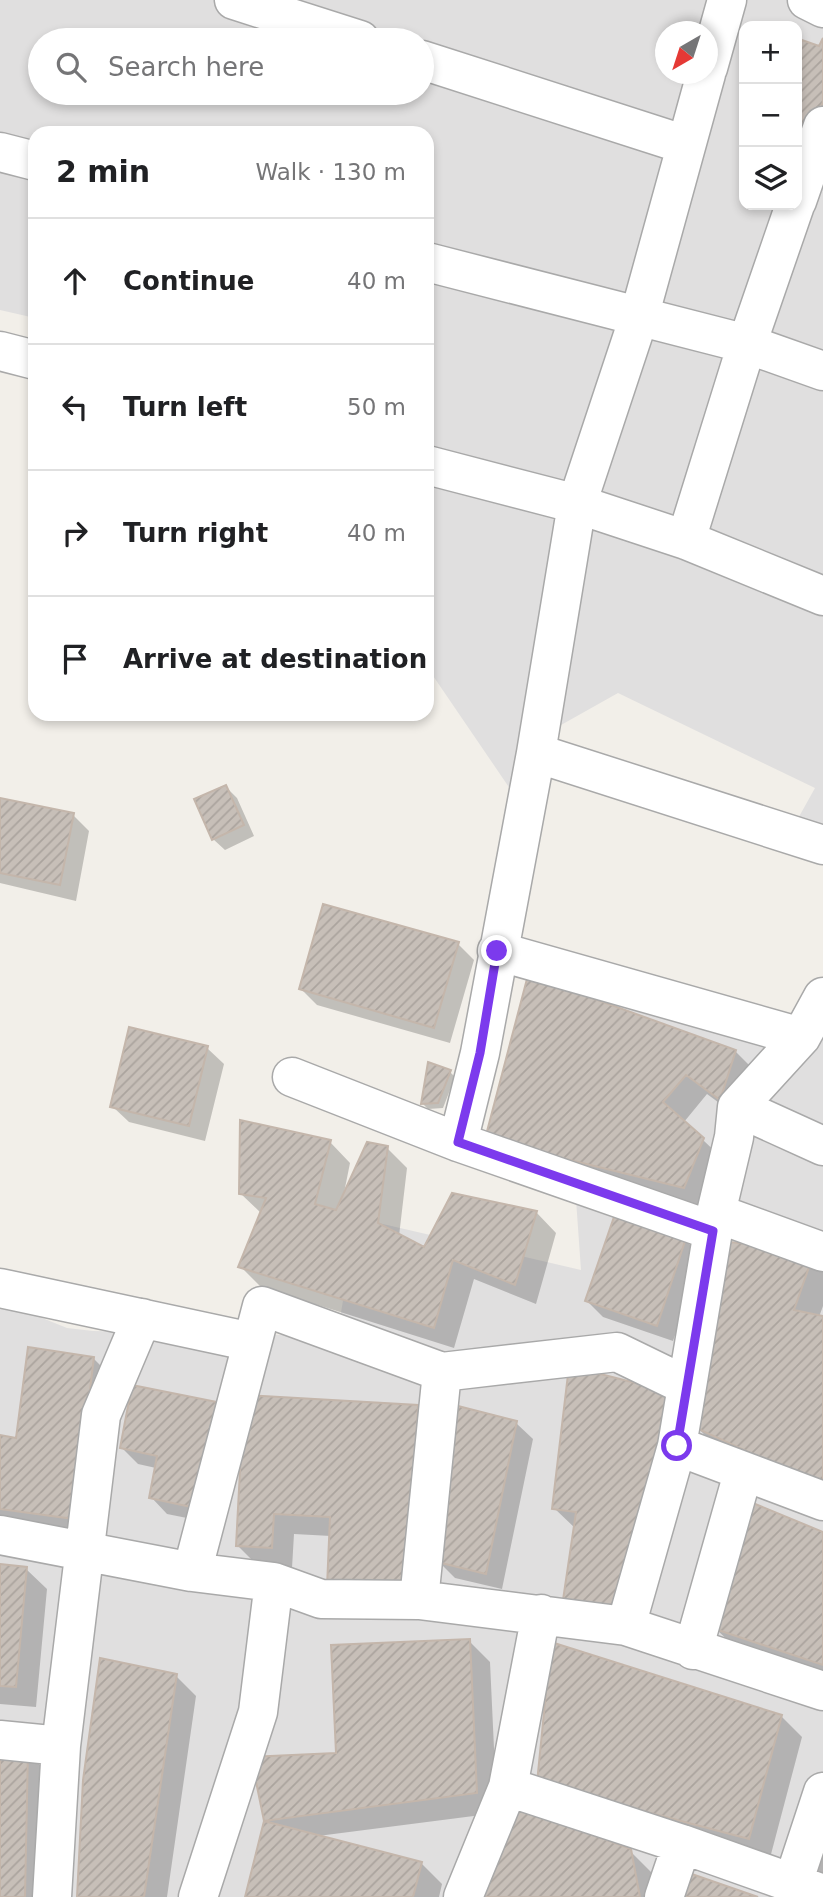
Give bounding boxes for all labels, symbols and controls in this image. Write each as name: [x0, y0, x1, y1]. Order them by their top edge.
north arrow: [655, 21, 718, 84]
map controls: [739, 21, 802, 210]
button: +: [739, 21, 802, 84]
search box: [28, 28, 434, 105]
icon: search: [52, 48, 90, 86]
text: Search here: [108, 52, 264, 82]
button: −: [739, 84, 802, 147]
button: layers: [739, 147, 802, 210]
text: 2 min: [56, 154, 150, 189]
text: Walk · 130 m: [255, 159, 406, 185]
icon: ahead: [56, 262, 94, 300]
text: Continue: [123, 266, 254, 296]
text: 40 m: [347, 268, 406, 294]
icon: left: [56, 388, 94, 426]
text: Turn left: [123, 392, 247, 422]
text: 50 m: [347, 394, 406, 420]
icon: right: [56, 514, 94, 552]
text: Turn right: [123, 518, 268, 548]
text: 40 m: [347, 520, 406, 546]
icon: arrive: [56, 640, 94, 678]
text: Arrive at destination: [123, 644, 427, 674]
route end: [481, 935, 512, 966]
route start: [661, 1430, 692, 1461]

